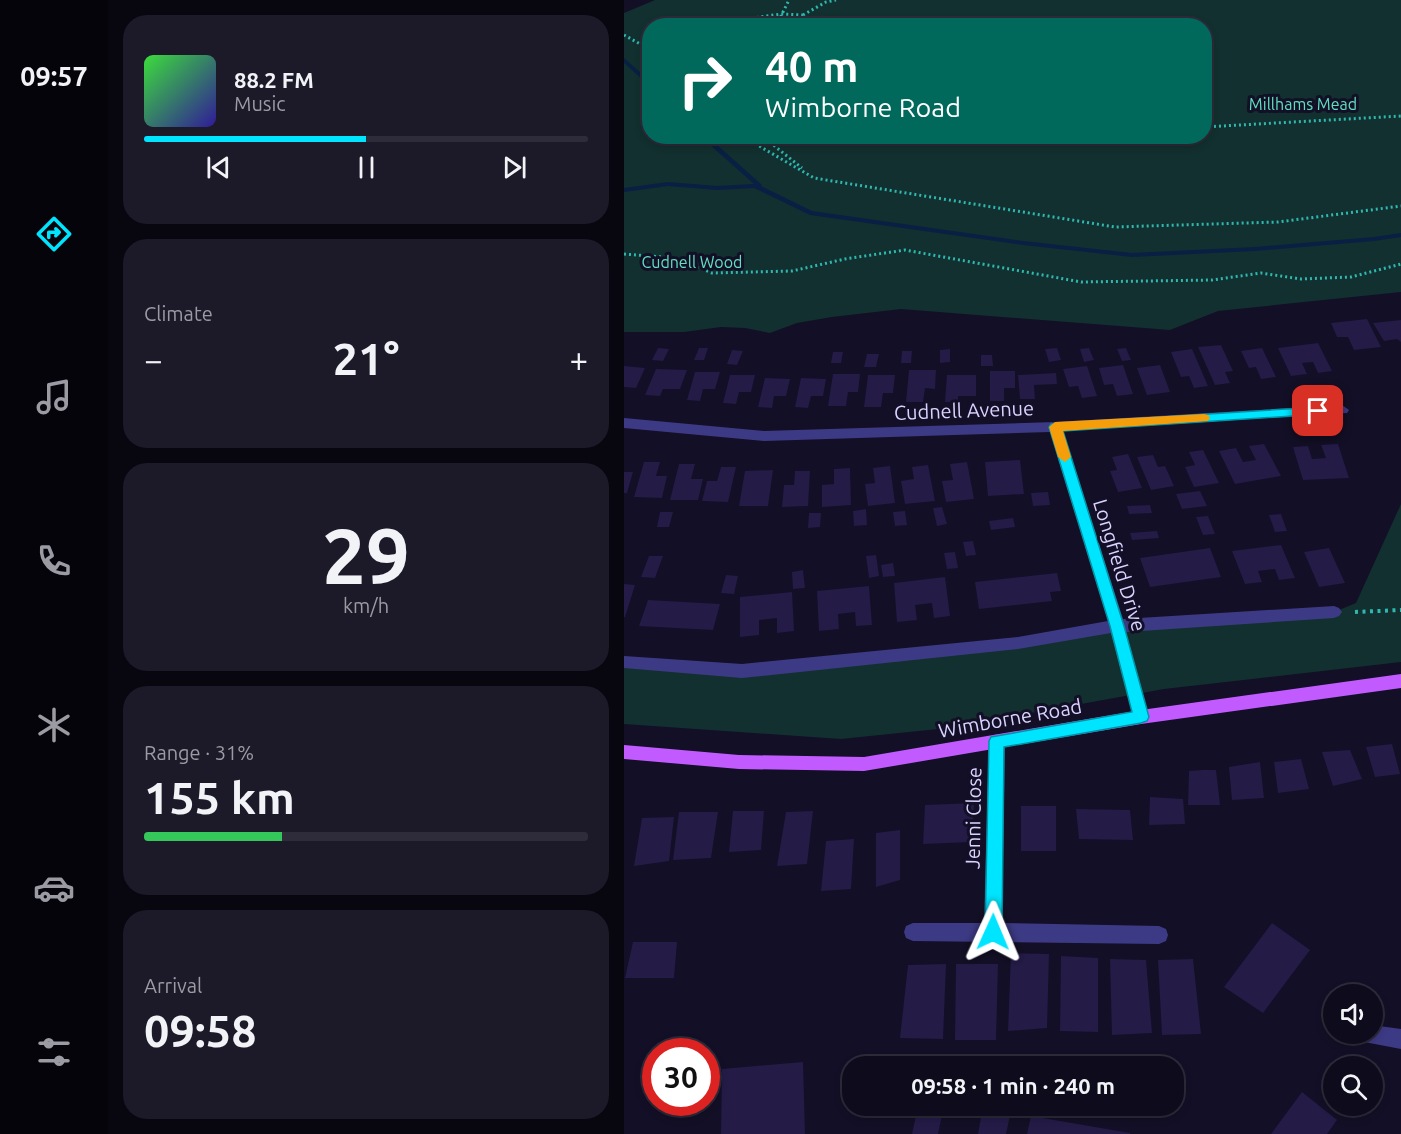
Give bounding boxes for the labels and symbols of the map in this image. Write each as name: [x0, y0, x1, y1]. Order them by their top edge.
park label: Millhams Mead: [1249, 95, 1357, 113]
park label: Cudnell Wood: [642, 253, 742, 271]
pin: [1292, 385, 1343, 436]
street label: Cudnell Avenue: [894, 396, 1034, 424]
street label: Longfield Drive: [1089, 496, 1151, 634]
street label: Wimborne Road: [937, 694, 1083, 742]
street label: Jenni Close: [961, 767, 985, 869]
position arrow: [961, 900, 1025, 964]
speed limit sign: 30: [642, 1038, 720, 1116]

